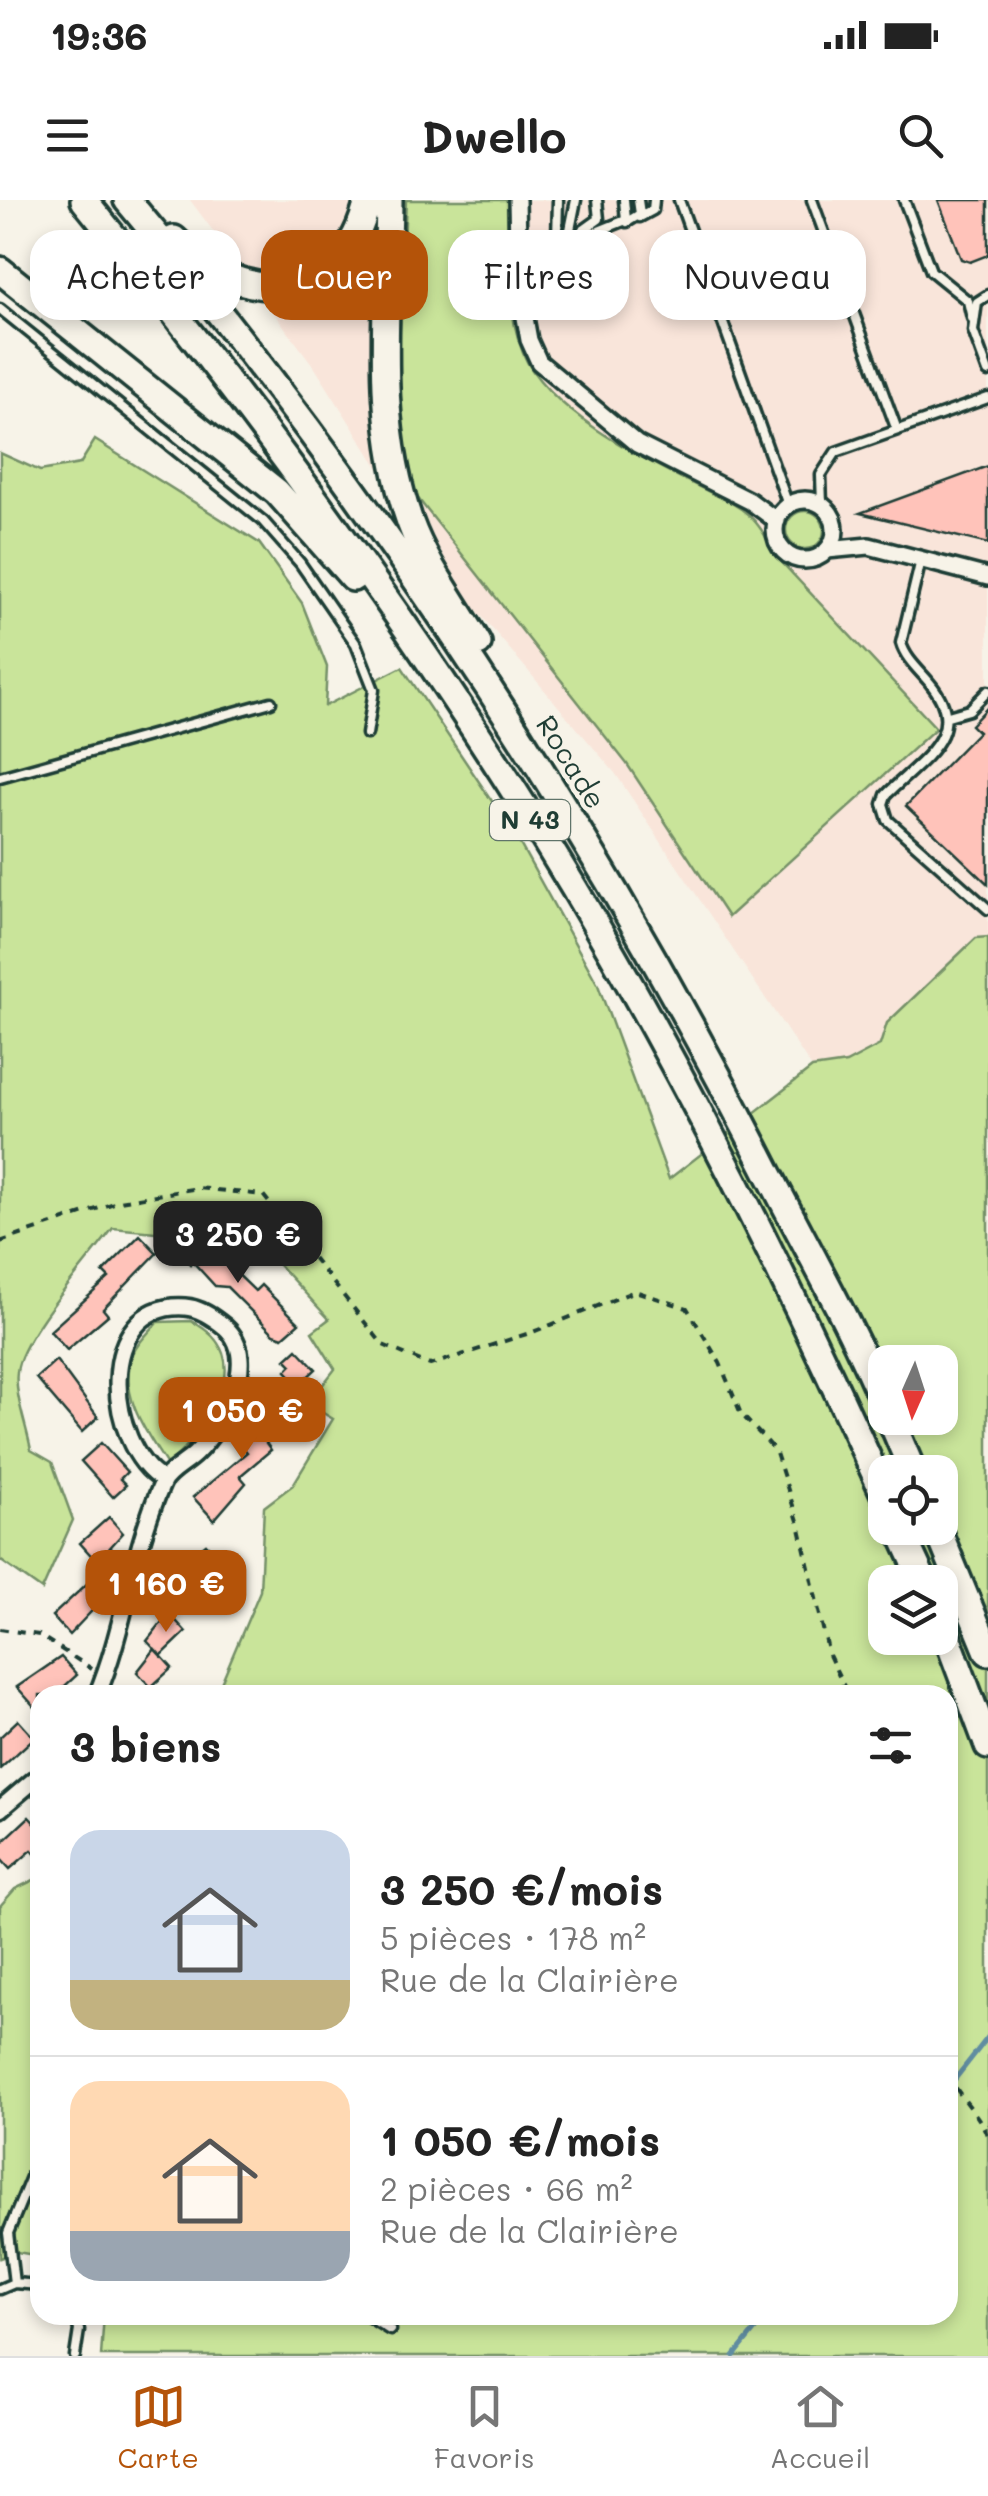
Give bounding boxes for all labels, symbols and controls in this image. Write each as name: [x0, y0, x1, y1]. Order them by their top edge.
text: 19:36: [50, 10, 148, 60]
text: Dwello: [421, 106, 567, 164]
icon: menu: [40, 108, 95, 163]
icon: search: [893, 108, 948, 163]
chip: Acheter: [30, 230, 241, 320]
chip: Louer: [261, 230, 428, 320]
chip: Filtres: [448, 230, 629, 320]
chip: Nouveau: [649, 230, 866, 320]
street label: Rocade: [529, 708, 615, 815]
road number: N 43: [490, 800, 570, 840]
pin: 3 250 €: [146, 1201, 330, 1286]
text: 3 250 €: [175, 1212, 301, 1254]
north arrow: [868, 1345, 958, 1435]
map controls: [868, 1345, 958, 1655]
pin: 1 050 €: [150, 1377, 334, 1462]
text: 1 050 €: [180, 1388, 304, 1430]
button: locate: [868, 1455, 958, 1545]
pin: 1 160 €: [74, 1550, 258, 1635]
text: 1 160 €: [107, 1561, 225, 1603]
button: layers: [868, 1565, 958, 1655]
text: 3 biens: [70, 1718, 222, 1773]
icon: filters: [863, 1718, 918, 1773]
text: 3 250 €/mois: [380, 1861, 663, 1916]
icon: home: [150, 1870, 270, 1990]
text: 5 pièces · 178 m²: [380, 1916, 646, 1958]
text: Rue de la Clairière: [380, 1958, 679, 2000]
text: 1 050 €/mois: [380, 2112, 660, 2167]
icon: home: [150, 2121, 270, 2241]
text: 2 pièces · 66 m²: [380, 2167, 633, 2209]
text: Rue de la Clairière: [380, 2209, 679, 2251]
tab: Carte: [118, 2379, 199, 2475]
tab: Favoris: [434, 2379, 535, 2475]
tab: Accueil: [770, 2379, 870, 2475]

